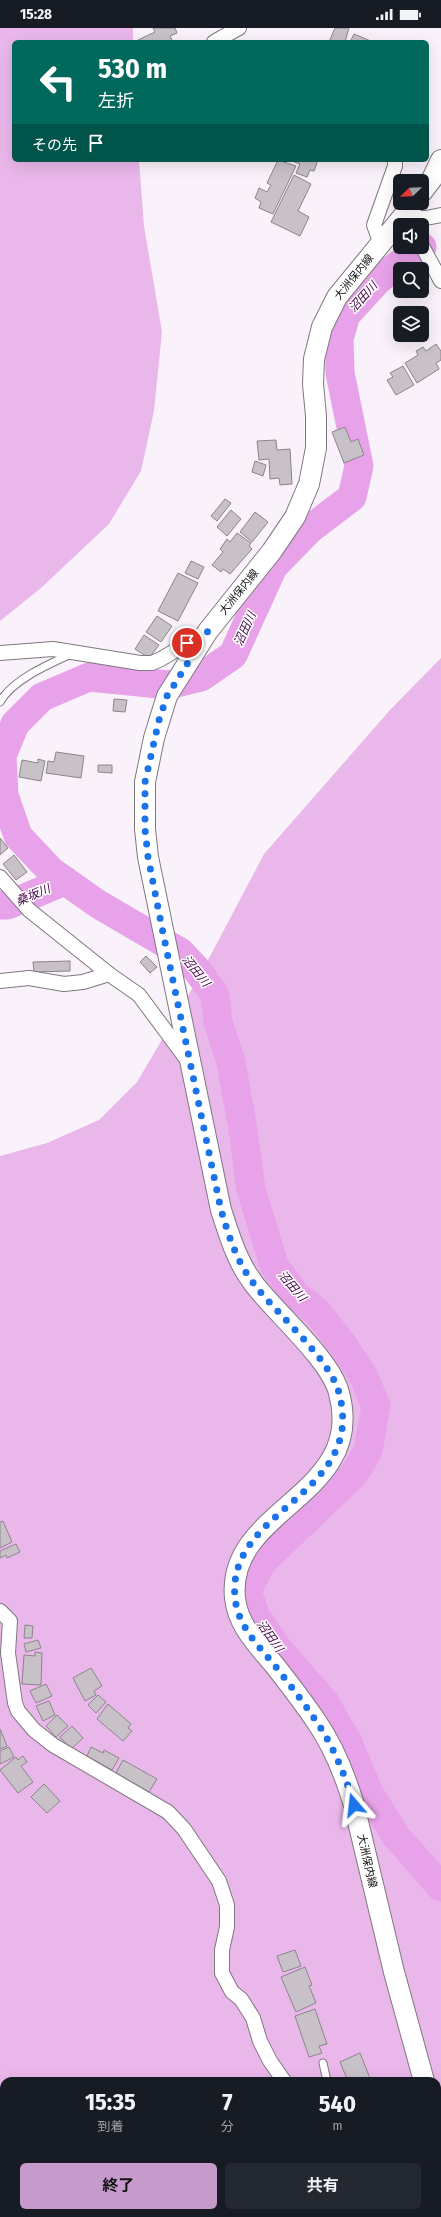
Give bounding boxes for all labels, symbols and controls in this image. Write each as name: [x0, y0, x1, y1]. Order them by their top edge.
text: 15:28: [20, 5, 52, 23]
text: 530 m: [98, 52, 167, 85]
icon: left: [32, 56, 84, 108]
text: 左折: [98, 90, 134, 112]
icon: arrive: [85, 132, 107, 154]
text: その先: [32, 136, 77, 154]
north arrow: [393, 174, 429, 210]
map controls: [393, 174, 429, 342]
button: sound: [393, 218, 429, 254]
street label: 大洲保内線: [332, 252, 376, 302]
button: search: [393, 262, 429, 298]
water label: 沼田川: [346, 277, 382, 315]
button: layers: [393, 306, 429, 342]
street label: 大洲保内線: [217, 567, 261, 617]
water label: 沼田川: [231, 608, 260, 648]
pin: [170, 626, 204, 660]
icon: arrive: [176, 632, 198, 654]
water label: 桑坂川: [14, 881, 54, 908]
water label: 沼田川: [179, 953, 214, 991]
water label: 沼田川: [275, 1268, 310, 1306]
water label: 沼田川: [254, 1617, 287, 1656]
position arrow: [333, 1784, 375, 1826]
street label: 大洲保内線: [354, 1833, 380, 1889]
text: 15:35: [85, 2088, 136, 2116]
text: 7: [222, 2088, 232, 2116]
text: 540: [319, 2090, 356, 2118]
text: m: [332, 2118, 342, 2133]
text: 到着: [97, 2119, 123, 2134]
text: 分: [221, 2119, 234, 2134]
button: 終了: [20, 2163, 217, 2209]
button: 共有: [225, 2163, 421, 2209]

